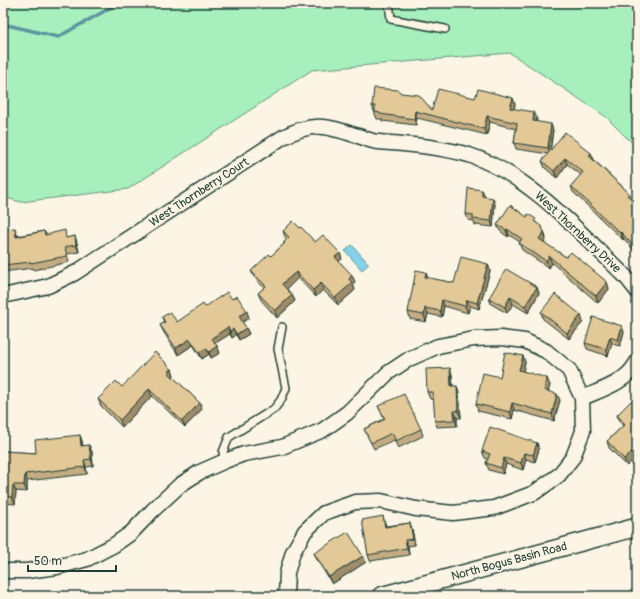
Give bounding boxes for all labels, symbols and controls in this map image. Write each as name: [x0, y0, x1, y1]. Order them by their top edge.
street label: West Thornberry Court: [147, 154, 252, 230]
street label: West Thornberry Drive: [531, 189, 624, 276]
street label: North Bogus Basin Road: [450, 539, 569, 584]
scale bar: [28, 547, 116, 573]
text: 50 m: [34, 554, 62, 569]

